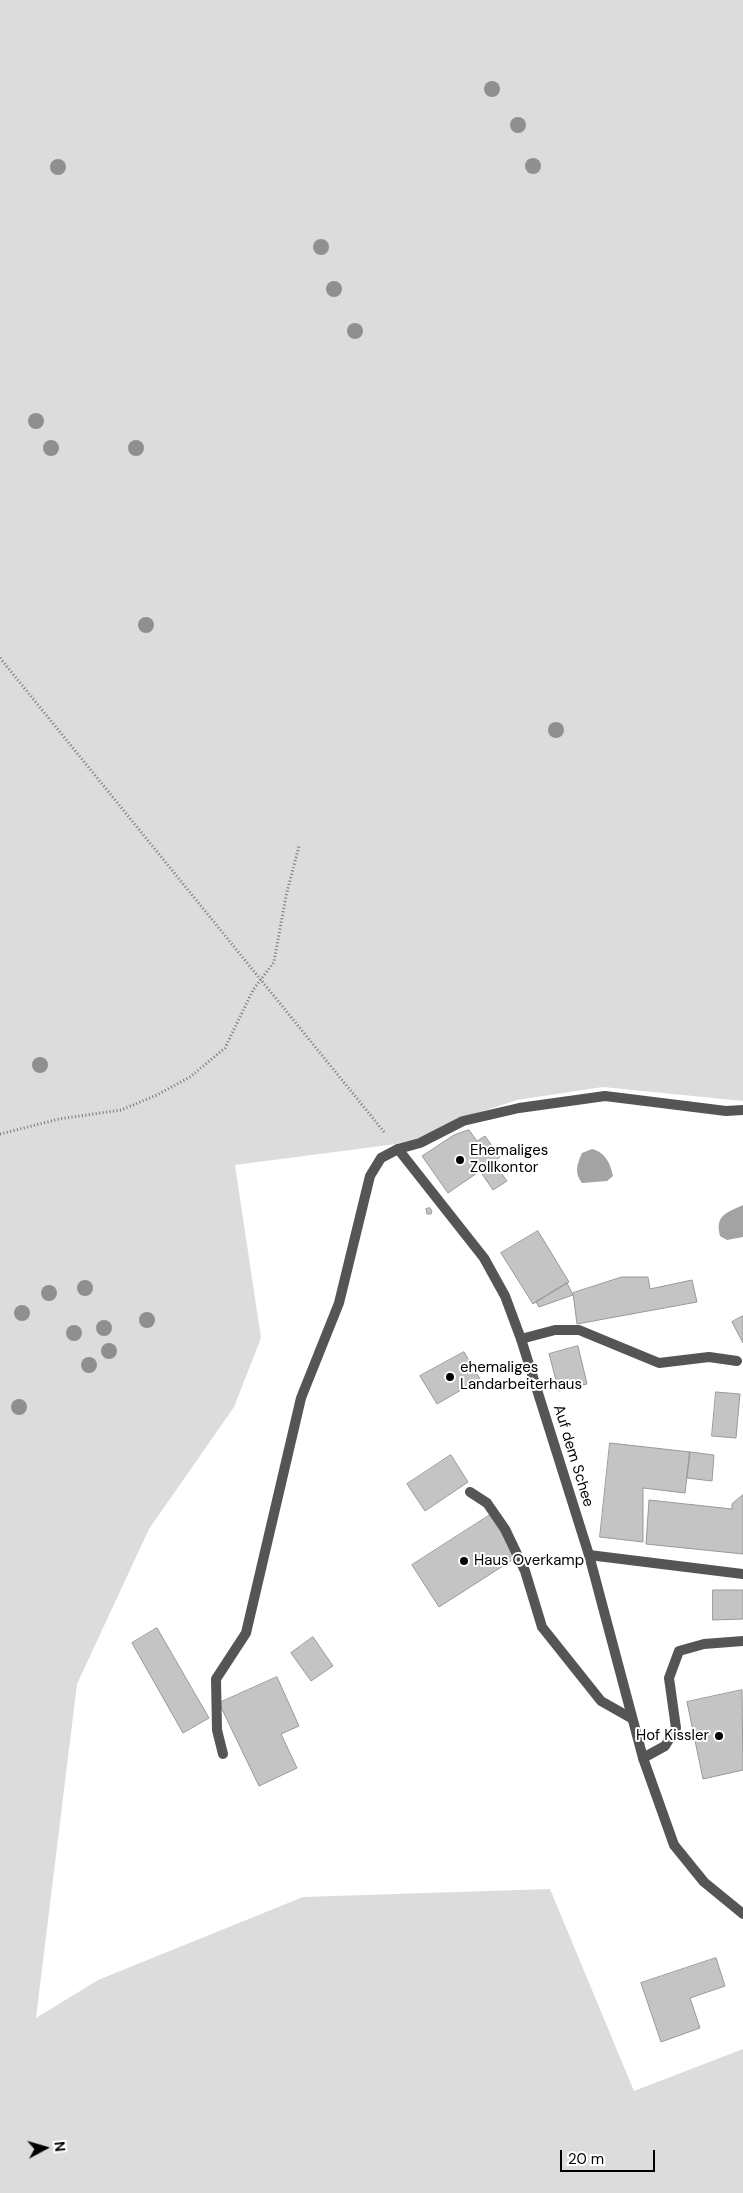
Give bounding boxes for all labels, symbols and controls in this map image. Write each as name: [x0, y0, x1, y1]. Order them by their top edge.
place label: Ehemaliges Zollkontor: [470, 1142, 548, 1177]
marker: Ehemaliges Zollkontor: [454, 1154, 466, 1166]
place label: ehemaliges Landarbeiterhaus: [460, 1359, 582, 1394]
marker: ehemaliges Landarbeiterhaus: [444, 1371, 456, 1383]
street label: Auf dem Schee: [549, 1403, 597, 1509]
place label: Haus Overkamp: [474, 1552, 584, 1570]
marker: Haus Overkamp: [458, 1555, 470, 1567]
place label: Hof Kissler: [636, 1727, 709, 1745]
marker: Hof Kissler: [713, 1730, 725, 1742]
north arrow: [20, 2123, 70, 2173]
text: N: [50, 2140, 69, 2152]
scale bar: [563, 2140, 658, 2172]
text: 20 m: [568, 2149, 604, 2169]

